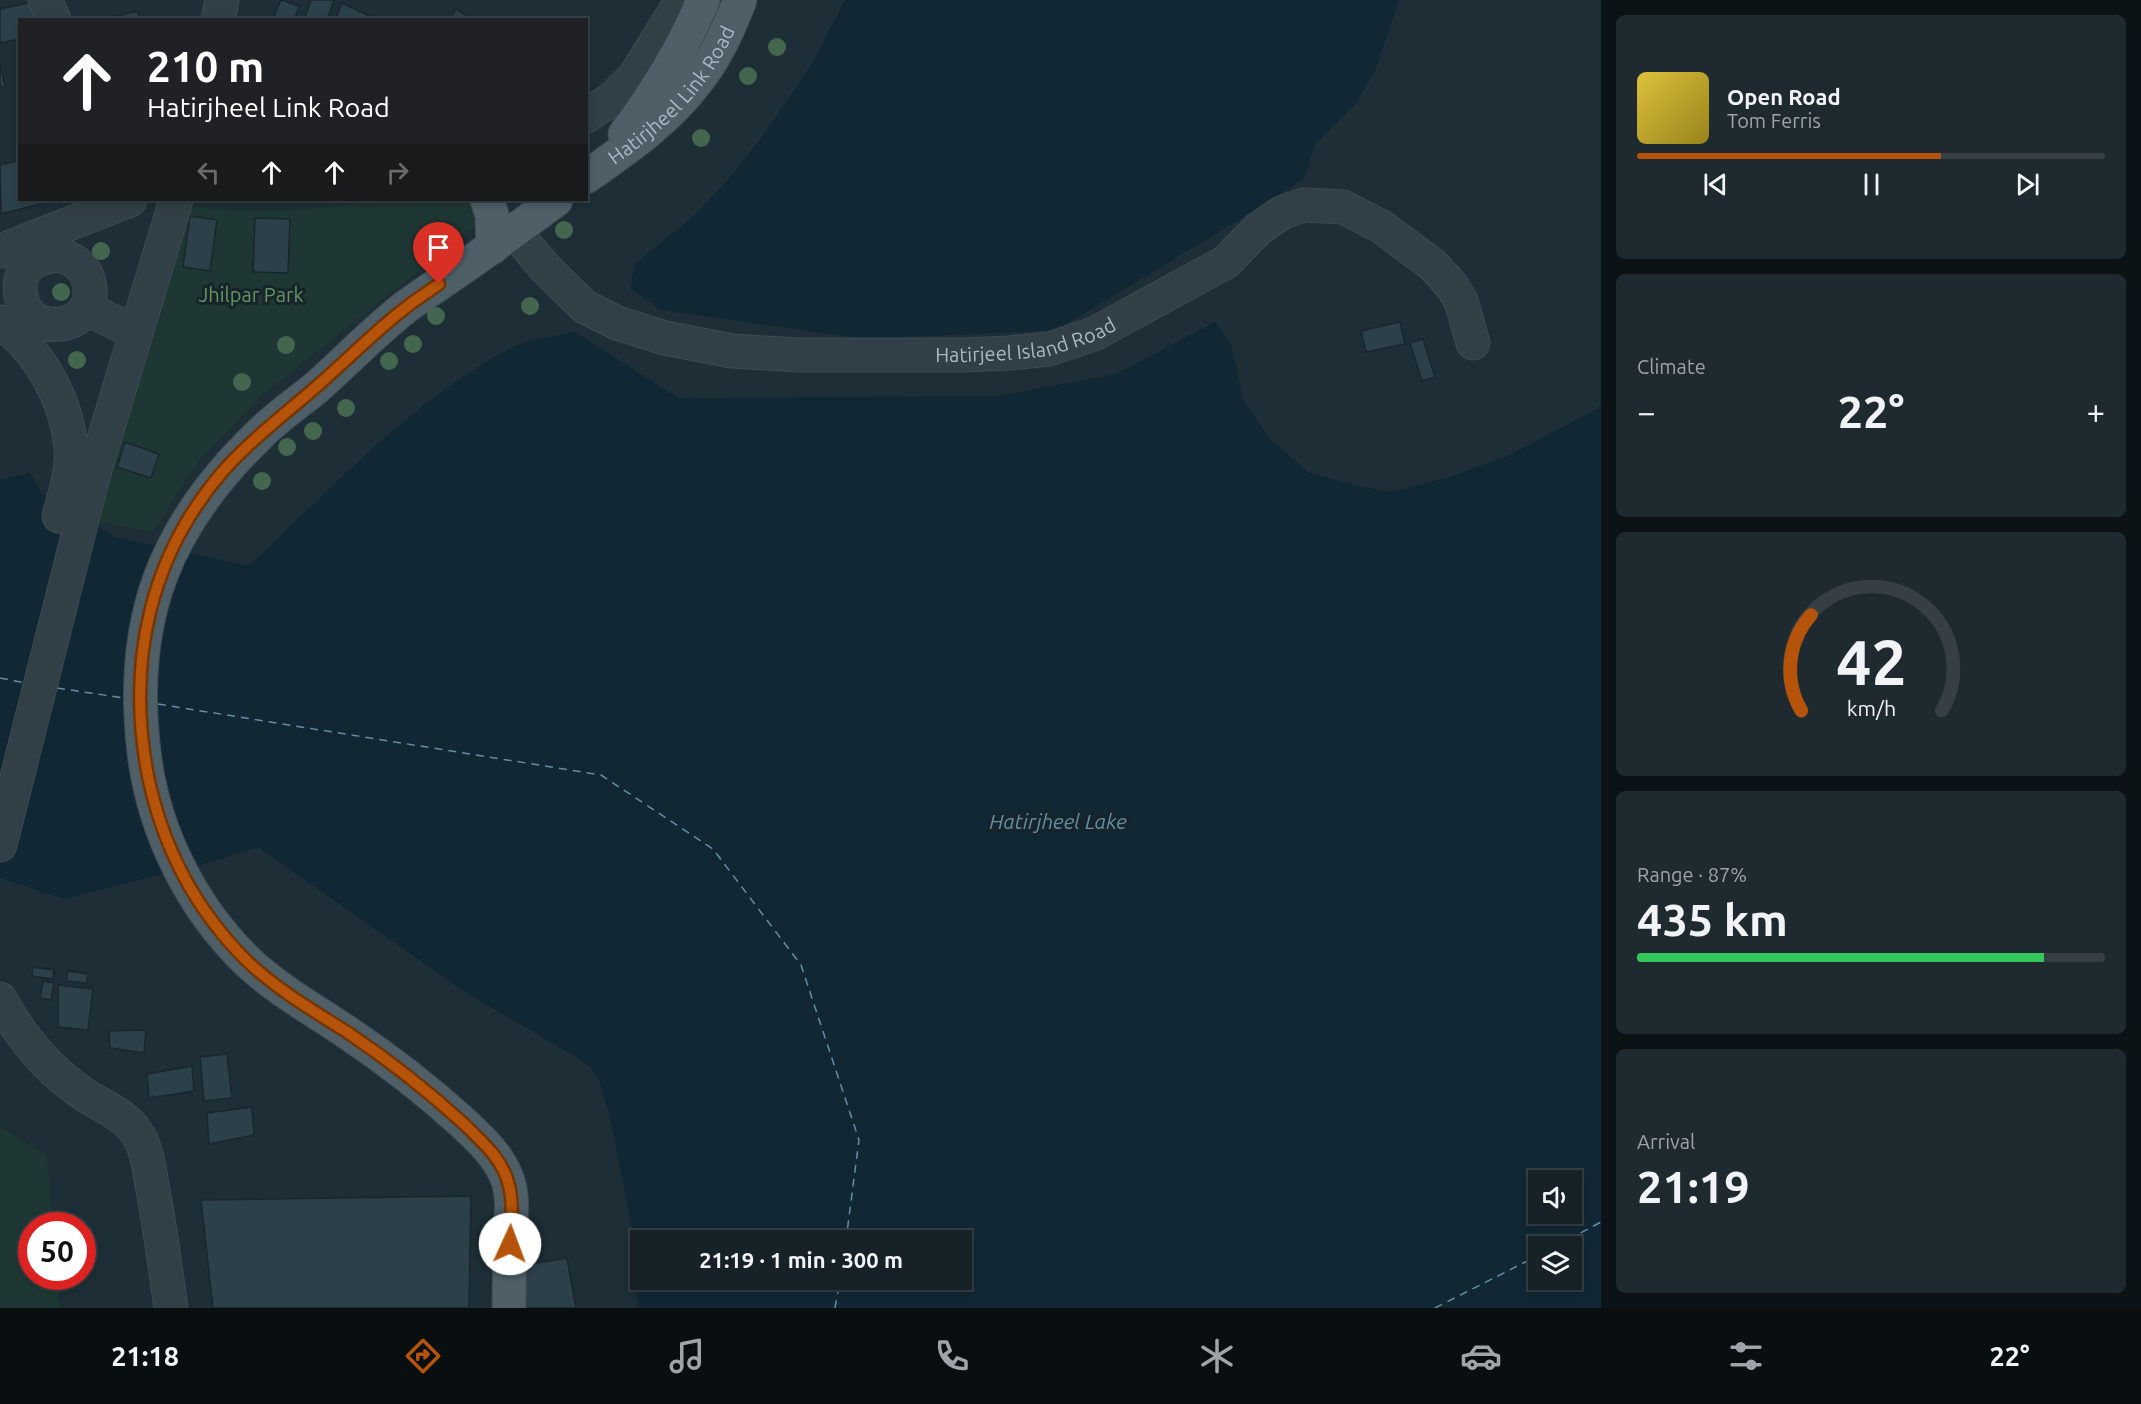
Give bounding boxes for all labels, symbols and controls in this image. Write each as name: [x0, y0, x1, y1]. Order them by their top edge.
street label: Hatirjheel Link Road: [603, 22, 739, 169]
icon: ahead: [48, 42, 126, 120]
text: 210 m: [147, 43, 264, 90]
text: Open Road: [1727, 84, 1841, 109]
text: Hatirjheel Link Road: [147, 92, 390, 122]
text: Tom Ferris: [1727, 109, 1821, 132]
icon: left: [192, 156, 225, 189]
icon: ahead: [255, 156, 288, 189]
icon: ahead: [318, 156, 351, 189]
icon: right: [381, 156, 414, 189]
icon: previous: [1699, 168, 1732, 201]
icon: pause: [1855, 168, 1888, 201]
icon: next: [2011, 168, 2044, 201]
pin: [413, 222, 464, 284]
icon: arrive: [422, 231, 455, 264]
park label: Jhilpar Park: [198, 283, 304, 306]
street label: Hatirjeel Island Road: [935, 312, 1120, 366]
text: Climate: [1637, 355, 1706, 378]
text: 22°: [1838, 386, 1904, 437]
text: −: [1637, 393, 1656, 430]
text: +: [2086, 393, 2105, 430]
text: 42: [1836, 627, 1906, 697]
text: km/h: [1846, 696, 1896, 720]
water label: Hatirjheel Lake: [989, 809, 1127, 833]
text: Range · 87%: [1637, 863, 1747, 886]
text: 435 km: [1637, 894, 1788, 945]
text: Arrival: [1637, 1130, 1695, 1153]
text: 21:19: [1637, 1161, 1750, 1212]
map controls: [1528, 1170, 1582, 1290]
button: sound: [1528, 1170, 1582, 1224]
speed limit sign: 50: [18, 1212, 96, 1290]
position arrow: [478, 1212, 542, 1276]
button: layers: [1528, 1236, 1582, 1290]
text: 21:19 · 1 min · 300 m: [699, 1247, 903, 1272]
icon: directions: [402, 1335, 444, 1377]
icon: music: [666, 1335, 708, 1377]
icon: phone: [931, 1335, 973, 1377]
icon: climate: [1196, 1335, 1238, 1377]
icon: car: [1460, 1335, 1502, 1377]
icon: filters: [1725, 1335, 1767, 1377]
text: 21:18: [111, 1341, 179, 1371]
text: 22°: [1990, 1341, 2030, 1371]

